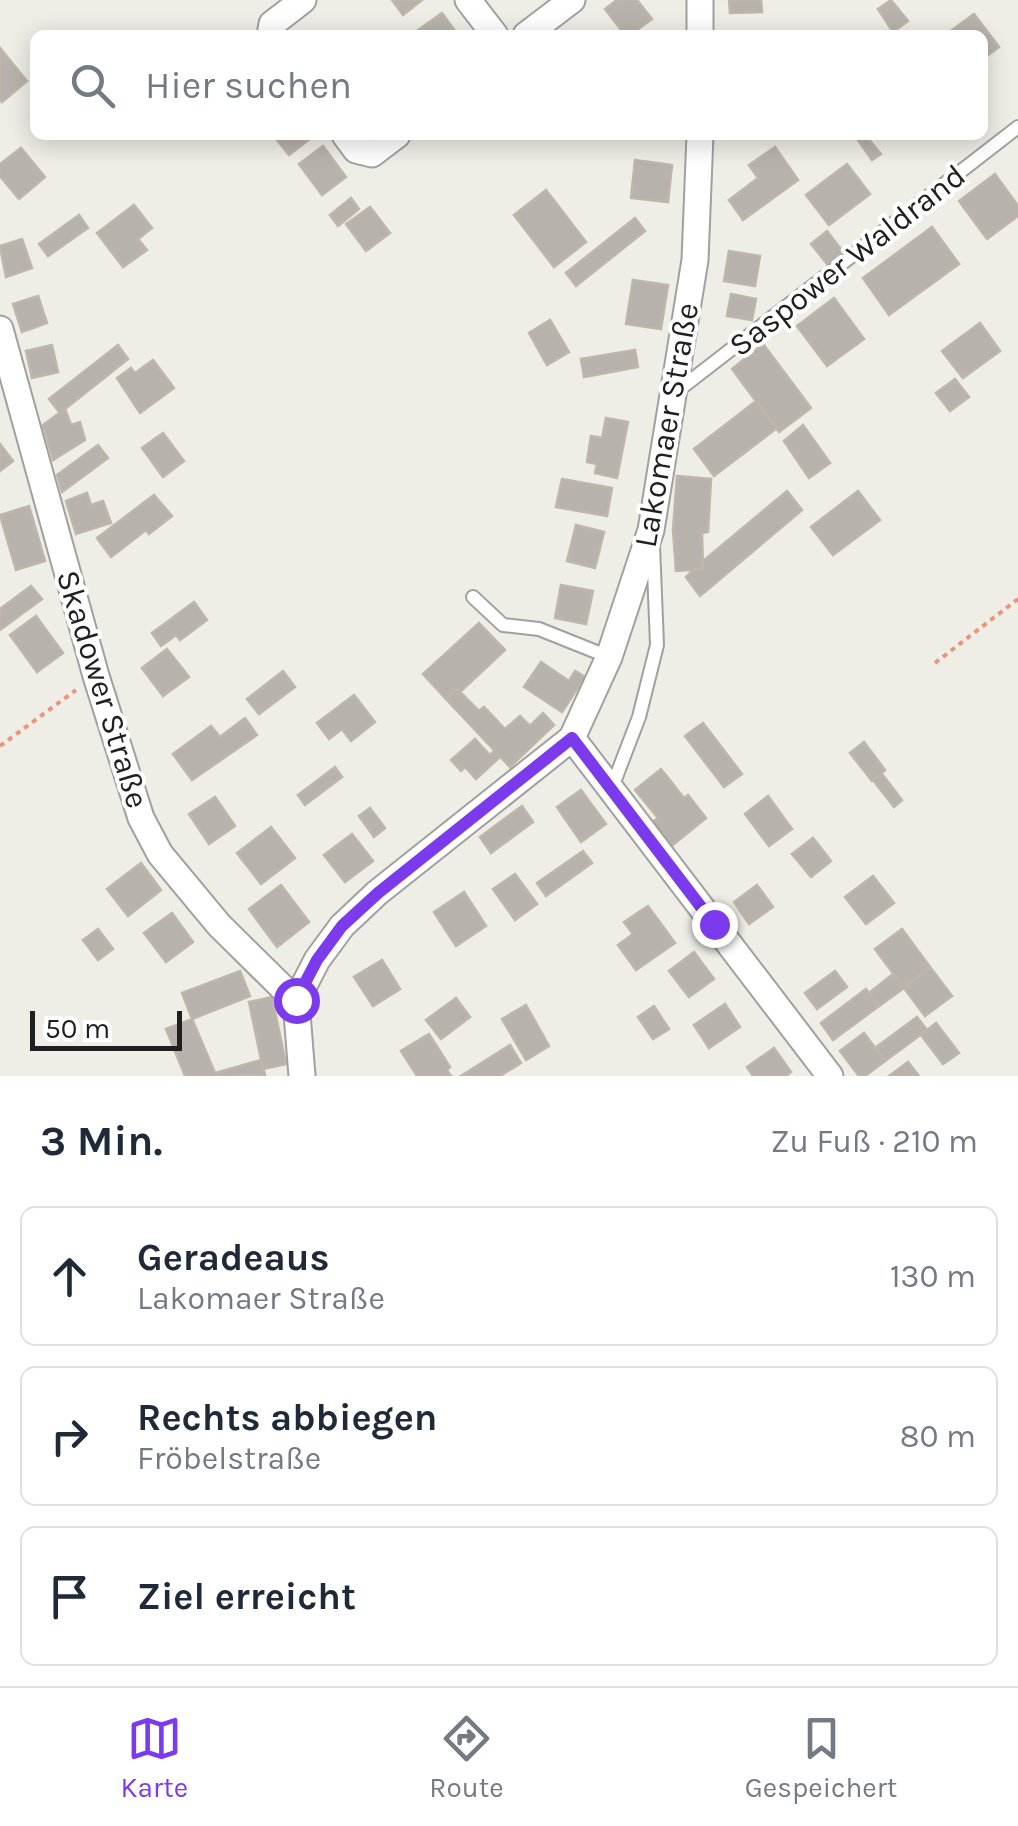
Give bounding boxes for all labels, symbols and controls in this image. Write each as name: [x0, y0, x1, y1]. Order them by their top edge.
search box: [30, 30, 988, 140]
icon: search: [65, 58, 120, 113]
text: Hier suchen: [145, 63, 352, 108]
street label: Saspower Waldrand: [722, 157, 973, 364]
street label: Lakomaer Straße: [627, 300, 706, 550]
street label: Skadower Straße: [49, 566, 156, 813]
route end: [692, 902, 738, 948]
route start: [274, 978, 320, 1024]
scale bar: [30, 1006, 182, 1050]
text: 50 m: [45, 1012, 110, 1045]
text: 3 Min.: [40, 1116, 162, 1166]
text: Zu Fuß · 210 m: [771, 1123, 978, 1160]
text: Geradeaus: [137, 1235, 330, 1280]
icon: ahead: [42, 1249, 97, 1304]
text: 130 m: [890, 1258, 976, 1295]
text: Lakomaer Straße: [137, 1280, 385, 1317]
text: Rechts abbiegen: [137, 1395, 437, 1440]
icon: right: [42, 1409, 97, 1464]
text: 80 m: [900, 1418, 976, 1455]
text: Fröbelstraße: [137, 1440, 321, 1477]
icon: arrive: [42, 1569, 97, 1624]
text: Ziel erreicht: [137, 1574, 356, 1619]
tab: Karte: [121, 1711, 188, 1804]
tab: Route: [429, 1711, 504, 1804]
tab: Gespeichert: [745, 1711, 897, 1804]

